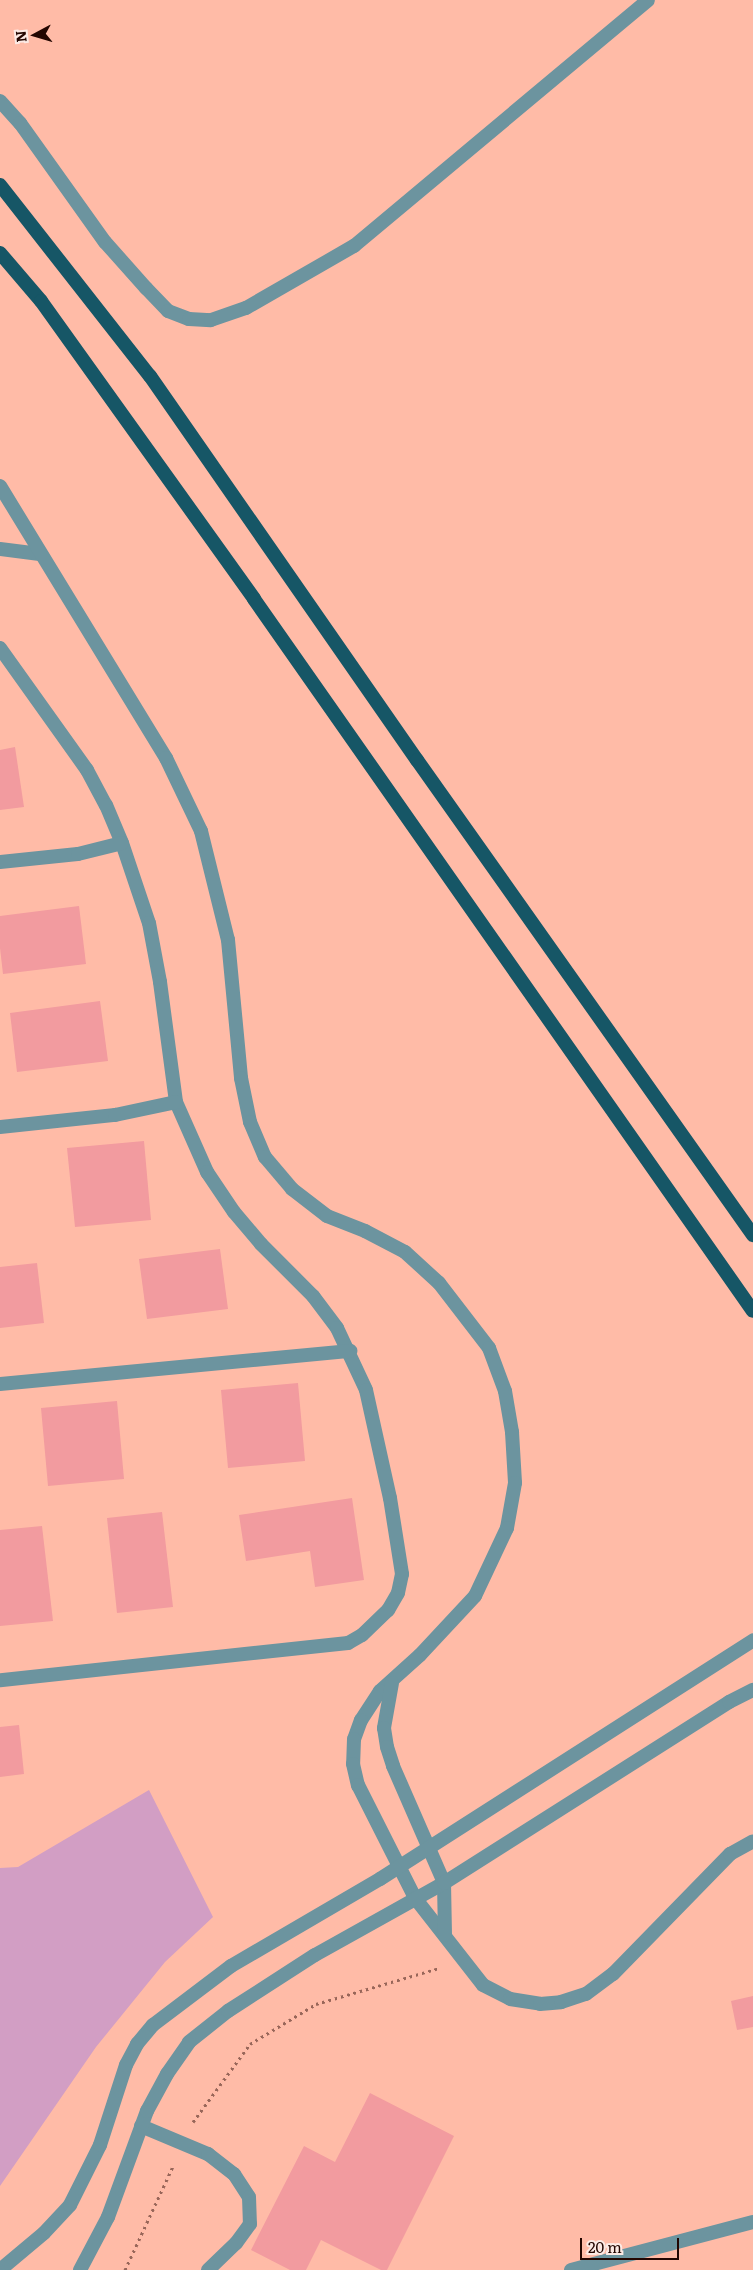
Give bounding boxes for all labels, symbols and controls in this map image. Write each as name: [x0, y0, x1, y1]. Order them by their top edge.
north arrow: [10, 10, 60, 60]
text: N: [10, 30, 31, 43]
scale bar: [583, 2228, 682, 2260]
text: 20 m: [588, 2235, 622, 2258]

